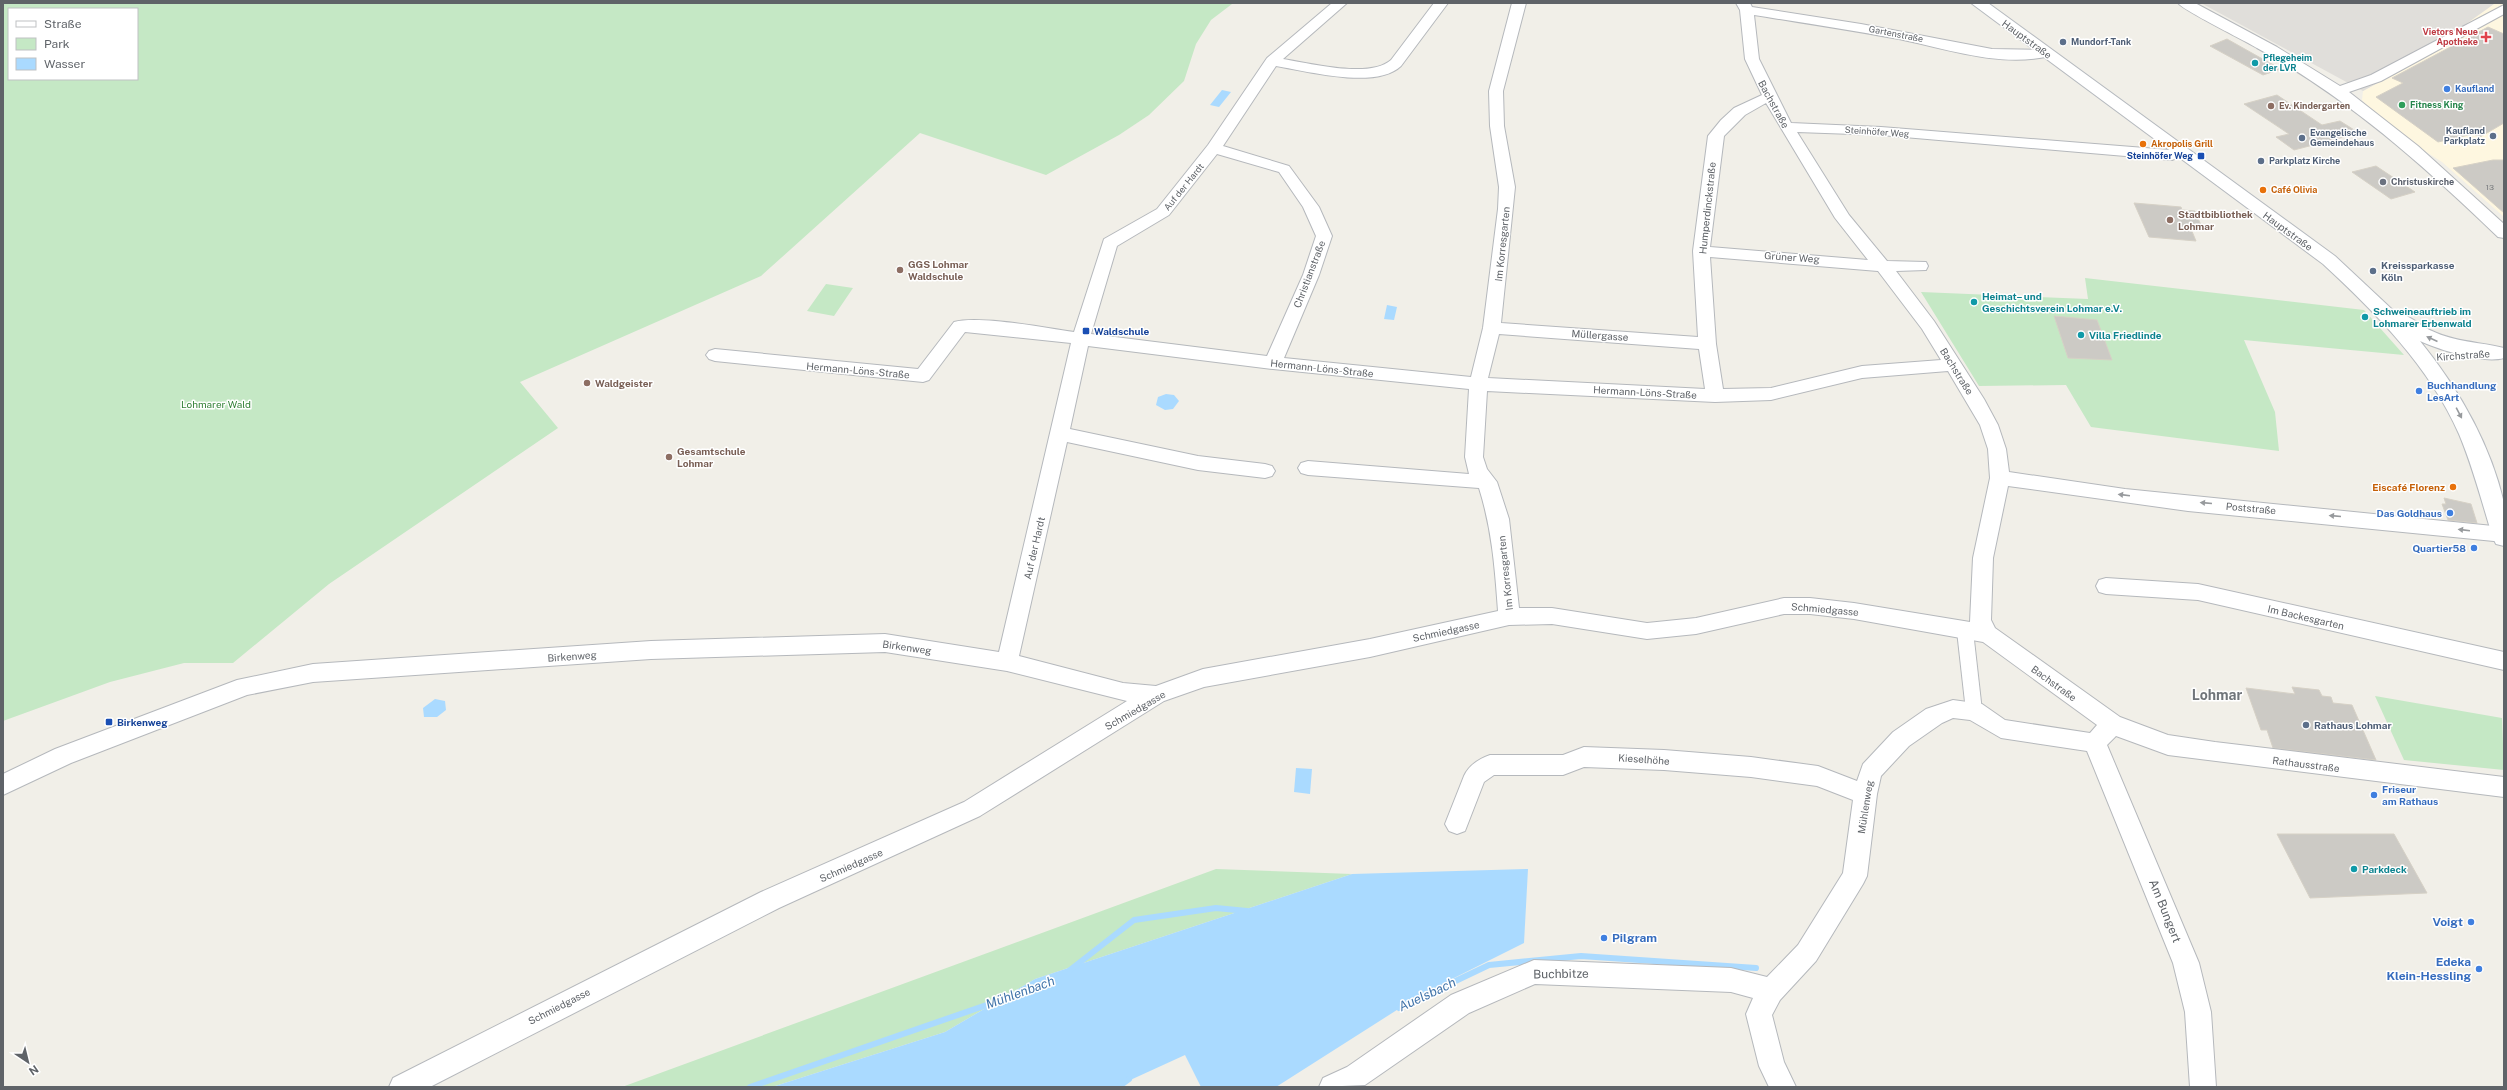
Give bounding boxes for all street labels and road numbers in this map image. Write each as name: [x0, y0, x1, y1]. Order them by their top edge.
street label: Hauptstraße: [2000, 17, 2054, 61]
street label: Gartenstraße: [1868, 23, 1924, 44]
street label: Bachstraße: [1756, 78, 1792, 130]
street label: Steinhöfer Weg: [1844, 124, 1910, 139]
street label: Auf der Hardt: [1161, 160, 1206, 212]
street label: Humperdinckstraße: [1696, 161, 1718, 255]
street label: Im Korresgarten: [1492, 206, 1512, 282]
street label: Hauptstraße: [2261, 209, 2315, 253]
street label: Christianstraße: [1291, 238, 1327, 309]
street label: Grüner Weg: [1764, 249, 1820, 265]
street label: Müllergasse: [1571, 327, 1629, 343]
street label: Bachstraße: [1938, 345, 1976, 397]
street label: Kirchstraße: [2436, 347, 2491, 363]
street label: Hermann-Löns-Straße: [1270, 357, 1375, 379]
street label: Hermann-Löns-Straße: [806, 359, 911, 381]
street label: Hermann-Löns-Straße: [1593, 383, 1697, 401]
street label: Poststraße: [2225, 500, 2277, 516]
street label: Auf der Hardt: [1021, 515, 1047, 580]
street label: Im Korresgarten: [1495, 535, 1515, 611]
street label: Schmiedgasse: [1791, 600, 1860, 618]
street label: Im Backesgarten: [2267, 602, 2346, 632]
street label: Schmiedgasse: [1412, 618, 1481, 644]
street label: Birkenweg: [882, 638, 932, 656]
street label: Birkenweg: [547, 648, 597, 664]
street label: Bachstraße: [2029, 663, 2079, 704]
street label: Schmiedgasse: [1103, 688, 1168, 732]
street label: Kieselhöhe: [1618, 751, 1670, 767]
street label: Rathausstraße: [2272, 754, 2341, 774]
street label: Mühlenweg: [1855, 779, 1875, 835]
street label: Schmiedgasse: [818, 846, 885, 884]
street label: Am Bungert: [2146, 877, 2184, 945]
street label: Buchbitze: [1533, 967, 1589, 981]
street label: Schmiedgasse: [526, 985, 592, 1027]

